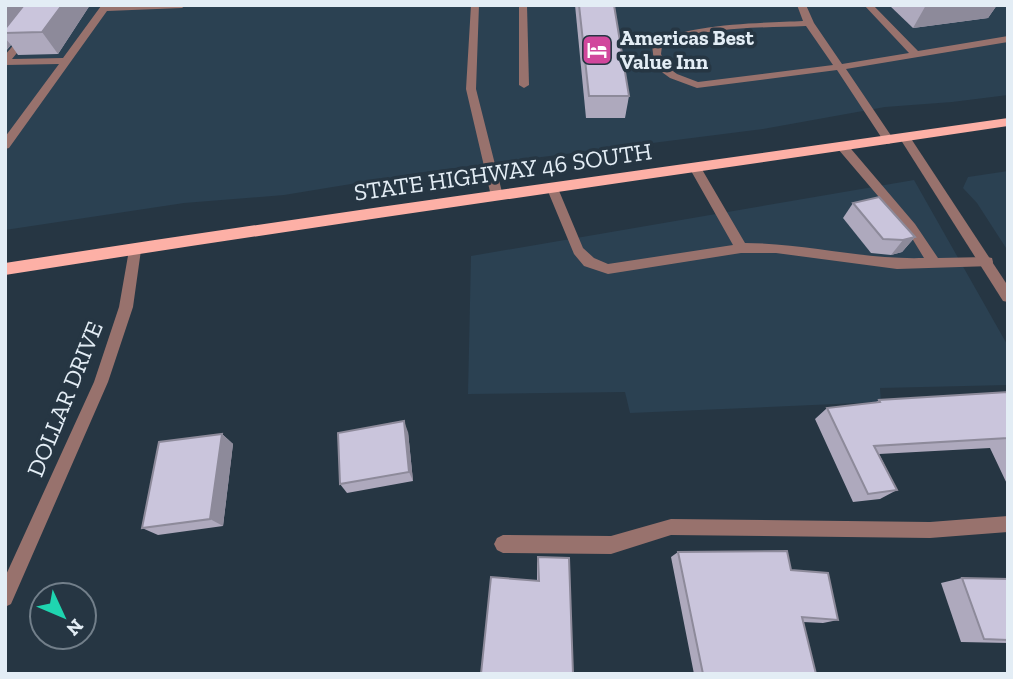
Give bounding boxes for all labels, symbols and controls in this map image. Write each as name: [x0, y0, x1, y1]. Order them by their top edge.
place label: Americas Best Value Inn: [620, 25, 754, 74]
hotel icon: Americas Best Value Inn: [580, 33, 614, 67]
street label: STATE HIGHWAY 46 SOUTH: [352, 136, 654, 207]
street label: DOLLAR DRIVE: [20, 317, 109, 481]
north arrow: [28, 581, 98, 651]
text: N: [62, 614, 88, 641]

